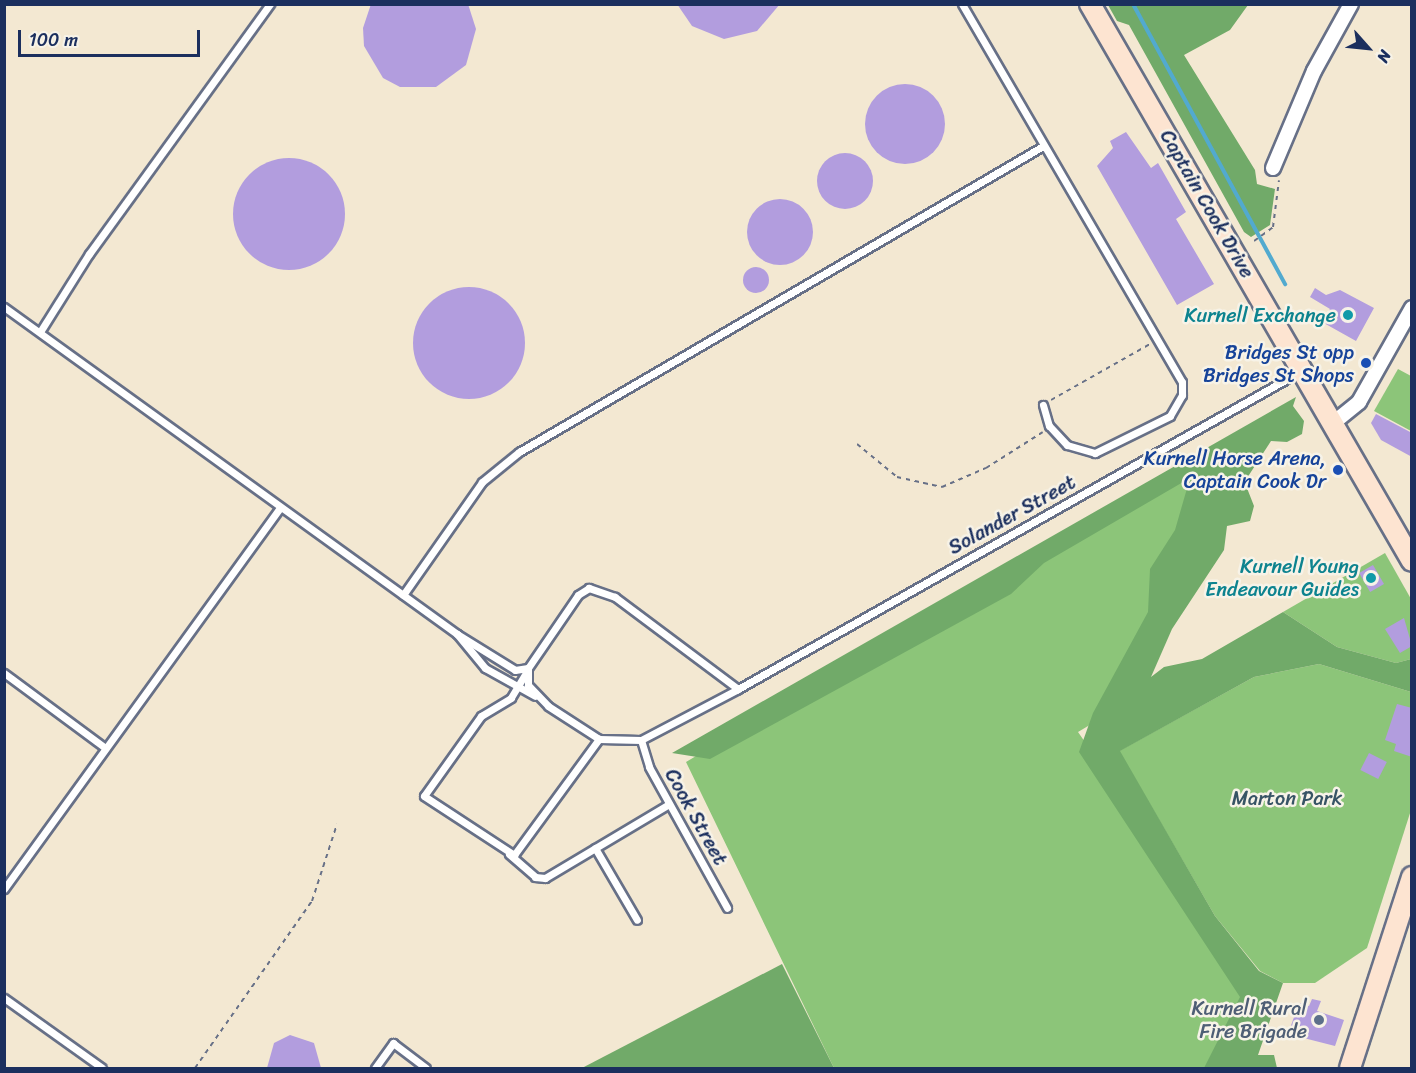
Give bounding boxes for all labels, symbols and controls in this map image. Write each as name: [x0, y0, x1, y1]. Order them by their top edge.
scale bar: [21, 18, 202, 56]
north arrow: [1338, 18, 1398, 78]
text: 100 m: [29, 24, 78, 56]
text: N: [1369, 45, 1400, 68]
street label: Captain Cook Drive: [1155, 126, 1259, 282]
place label: Kurnell Exchange: [1184, 303, 1336, 327]
marker: Kurnell Exchange: [1341, 308, 1355, 322]
place label: Bridges St opp Bridges St Shops: [1204, 340, 1354, 387]
marker: Bridges St opp Bridges St Shops: [1359, 356, 1373, 370]
place label: Kurnell Horse Arena, Captain Cook Dr: [1142, 446, 1326, 493]
marker: Kurnell Horse Arena, Captain Cook Dr: [1331, 463, 1345, 477]
street label: Solander Street: [945, 470, 1079, 560]
place label: Kurnell Young Endeavour Guides: [1205, 554, 1359, 601]
marker: Kurnell Young Endeavour Guides: [1364, 571, 1378, 585]
street label: Cook Street: [660, 765, 732, 869]
park label: Marton Park: [1232, 786, 1342, 810]
place label: Kurnell Rural Fire Brigade: [1191, 996, 1307, 1043]
marker: Kurnell Rural Fire Brigade: [1312, 1013, 1326, 1027]

